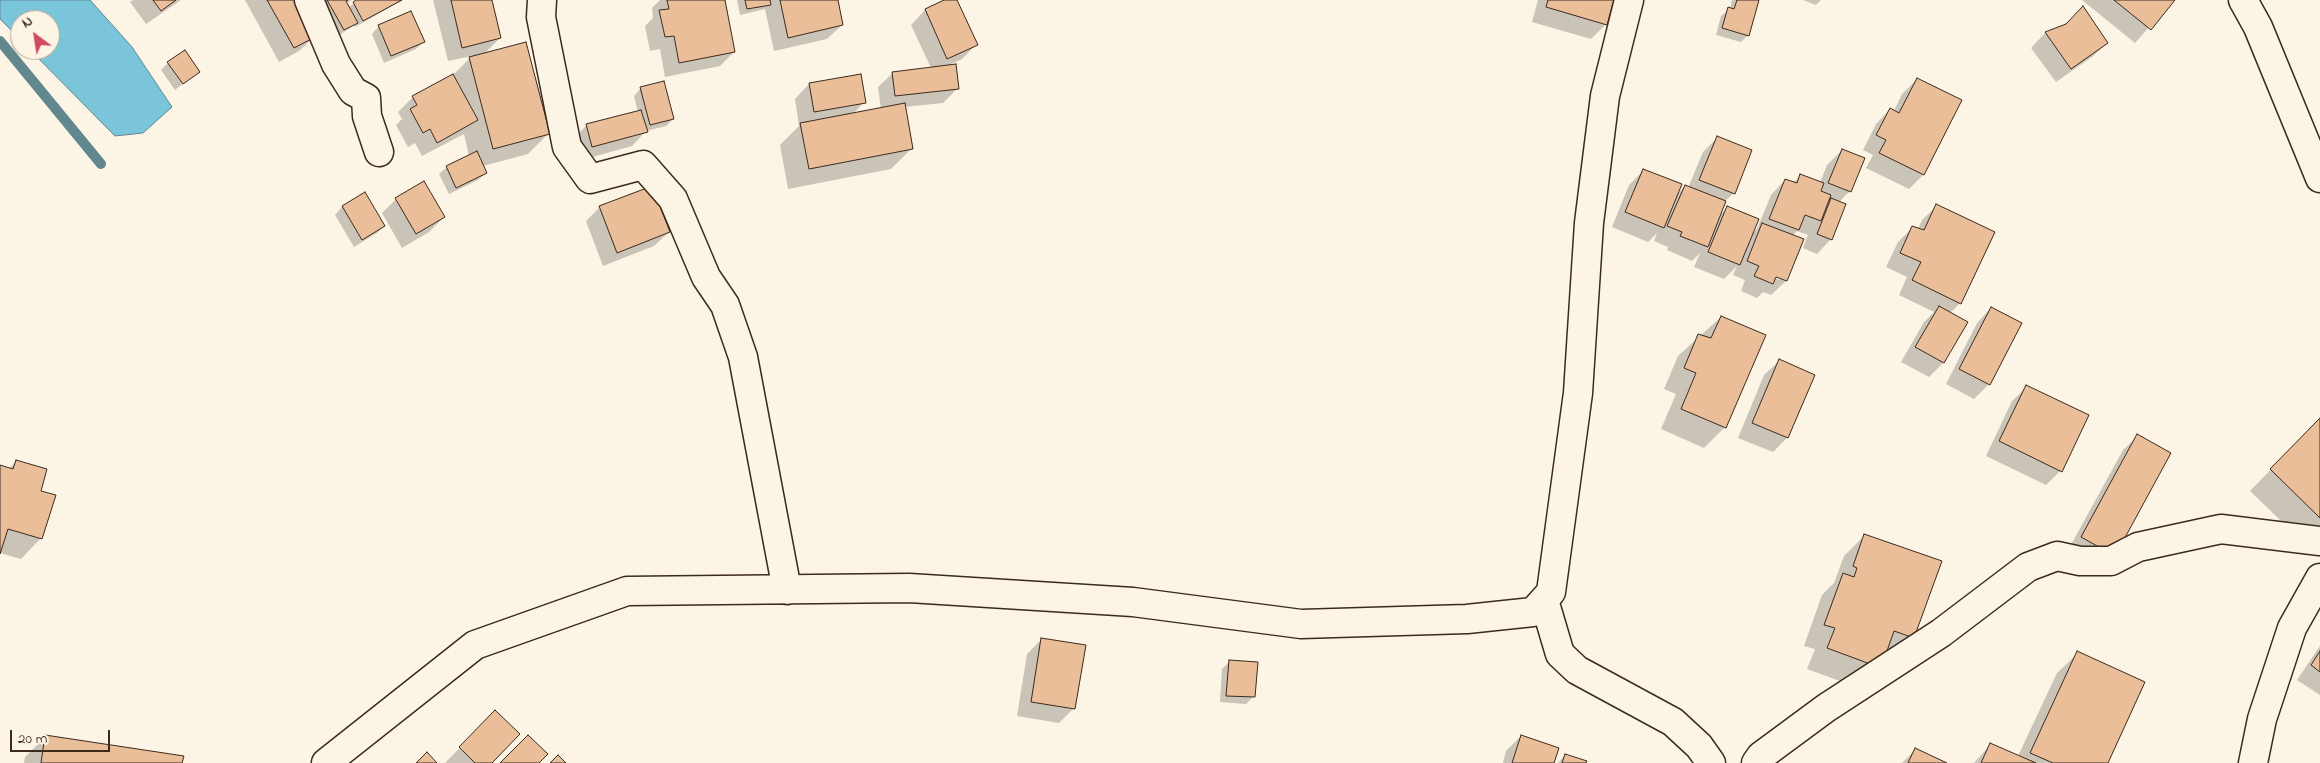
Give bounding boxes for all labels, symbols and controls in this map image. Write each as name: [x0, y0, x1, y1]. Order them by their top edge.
north arrow: [10, 10, 60, 60]
text: N: [18, 11, 37, 34]
scale bar: [12, 720, 112, 752]
text: 20 m: [18, 728, 47, 750]

